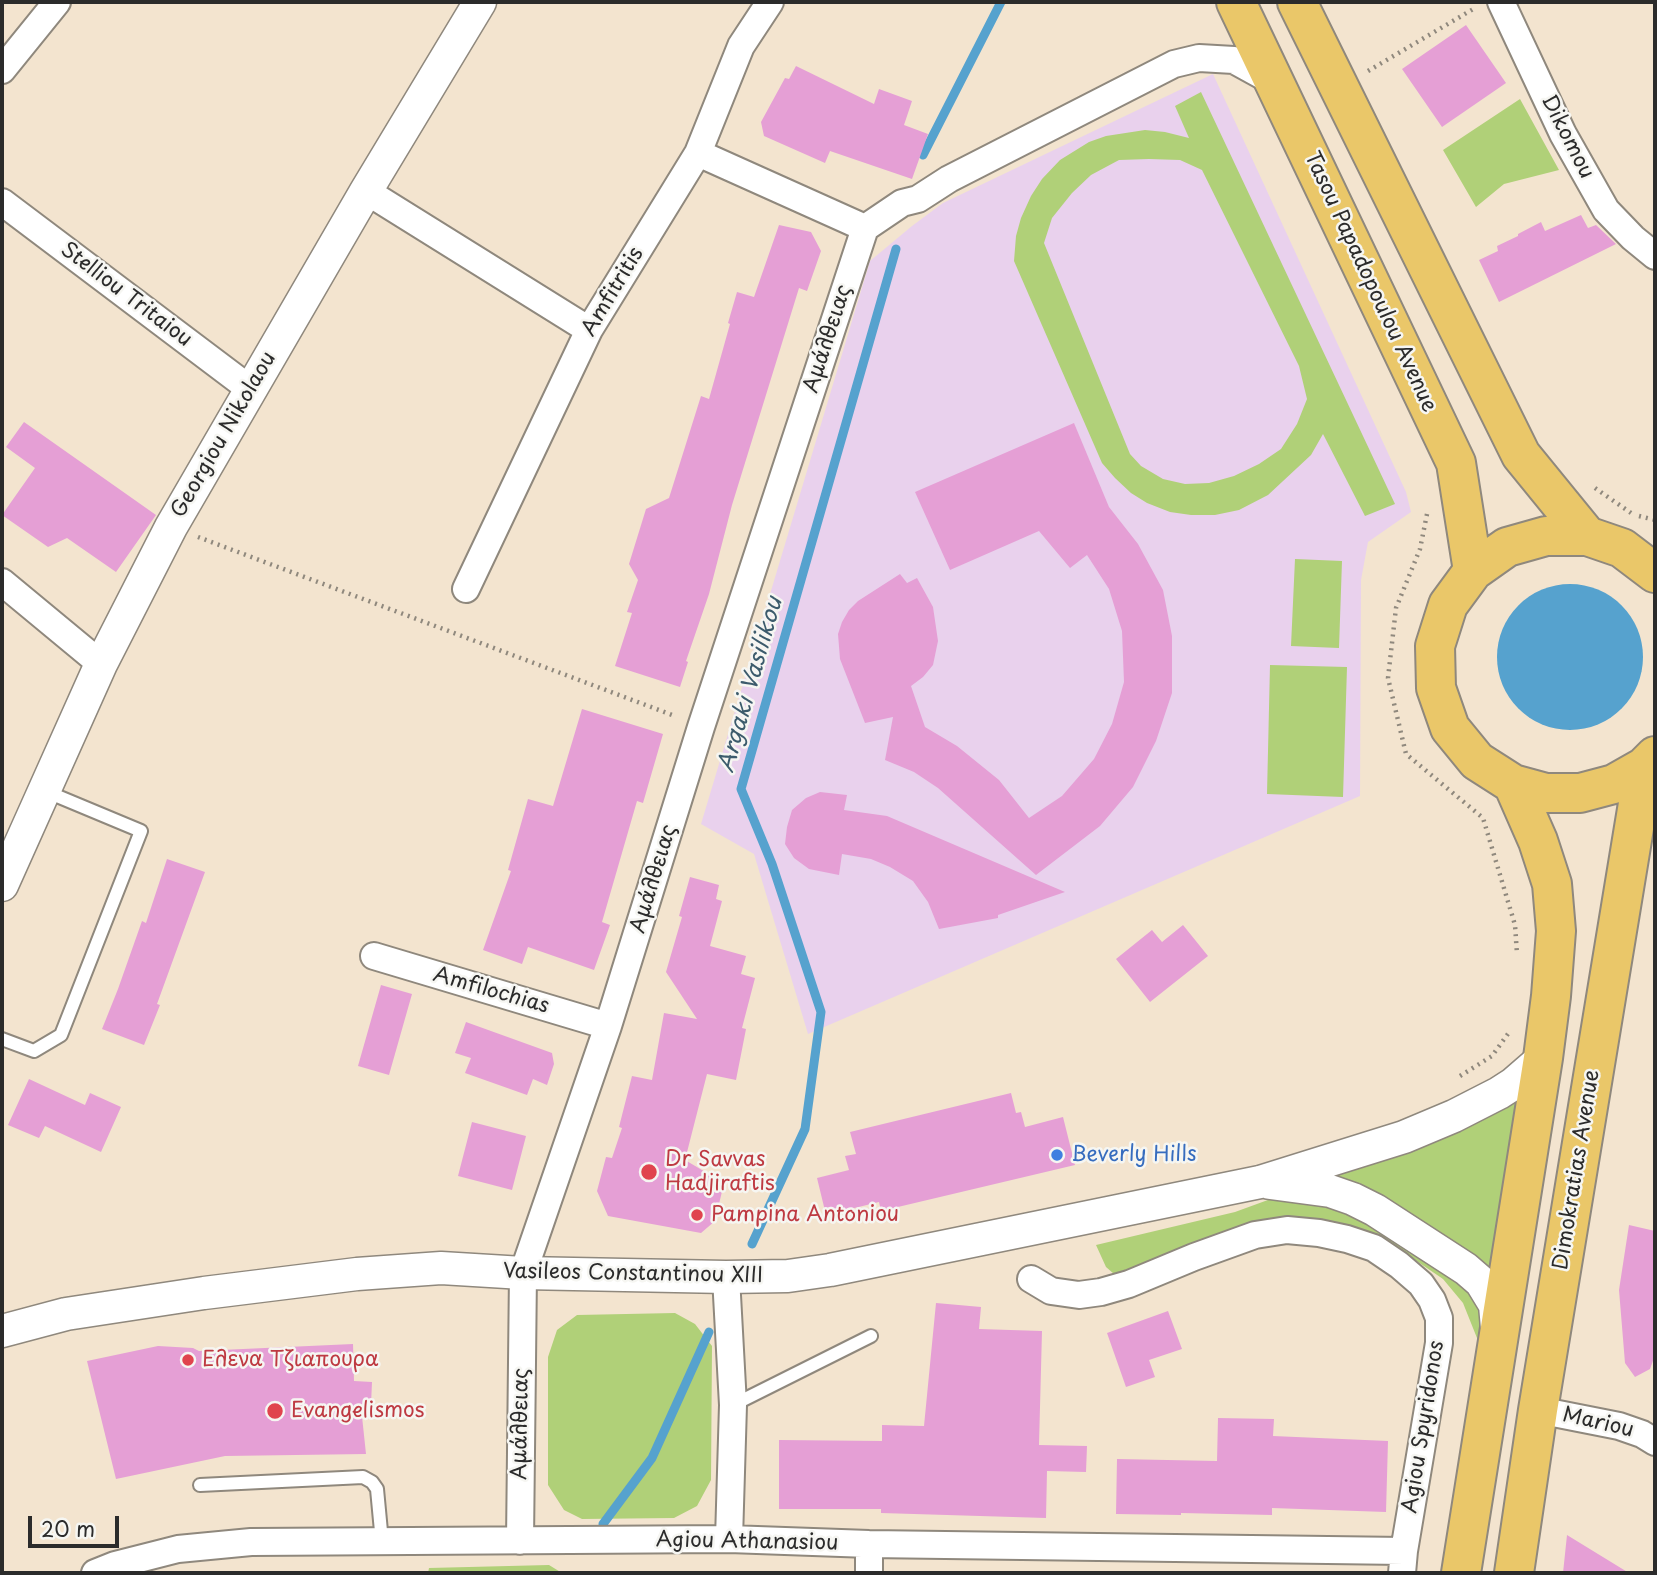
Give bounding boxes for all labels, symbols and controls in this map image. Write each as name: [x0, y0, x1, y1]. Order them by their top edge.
street label: Dikomou: [1535, 91, 1599, 183]
street label: Tasou Papadopoulou Avenue: [1299, 148, 1441, 416]
street label: Stelliou Tritaiou: [55, 237, 197, 353]
street label: Amfitritis: [577, 243, 649, 341]
street label: Αμάλθειας: [799, 282, 857, 396]
street label: Georgiou Nikolaou: [166, 348, 282, 522]
water label: Argaki Vasilikou: [713, 594, 789, 776]
street label: Αμάλθειας: [626, 822, 682, 936]
street label: Amfilochias: [430, 962, 552, 1020]
street label: Dimokratias Avenue: [1549, 1068, 1605, 1272]
place label: Beverly Hills: [1071, 1142, 1197, 1168]
place label: Dr Savvas Hadjiraftis: [665, 1147, 775, 1197]
marker: Beverly Hills: [1049, 1147, 1065, 1163]
marker: Dr Savvas Hadjiraftis: [639, 1162, 659, 1182]
place label: Pampina Antoniou: [711, 1202, 899, 1228]
marker: Pampina Antoniou: [689, 1207, 705, 1223]
street label: Vasileos Constantinou XIII: [503, 1259, 763, 1289]
street label: Agiou Spyridonos: [1398, 1339, 1450, 1515]
place label: Ελενα Τζιαπουρα: [202, 1347, 379, 1373]
marker: Ελενα Τζιαπουρα: [180, 1352, 196, 1368]
street label: Αμάλθειας: [507, 1368, 535, 1480]
place label: Evangelismos: [291, 1398, 424, 1424]
marker: Evangelismos: [265, 1401, 285, 1421]
street label: Mariou: [1560, 1403, 1636, 1443]
scale bar: [32, 1502, 122, 1546]
text: 20 m: [41, 1512, 95, 1544]
street label: Agiou Athanasiou: [656, 1528, 838, 1556]

